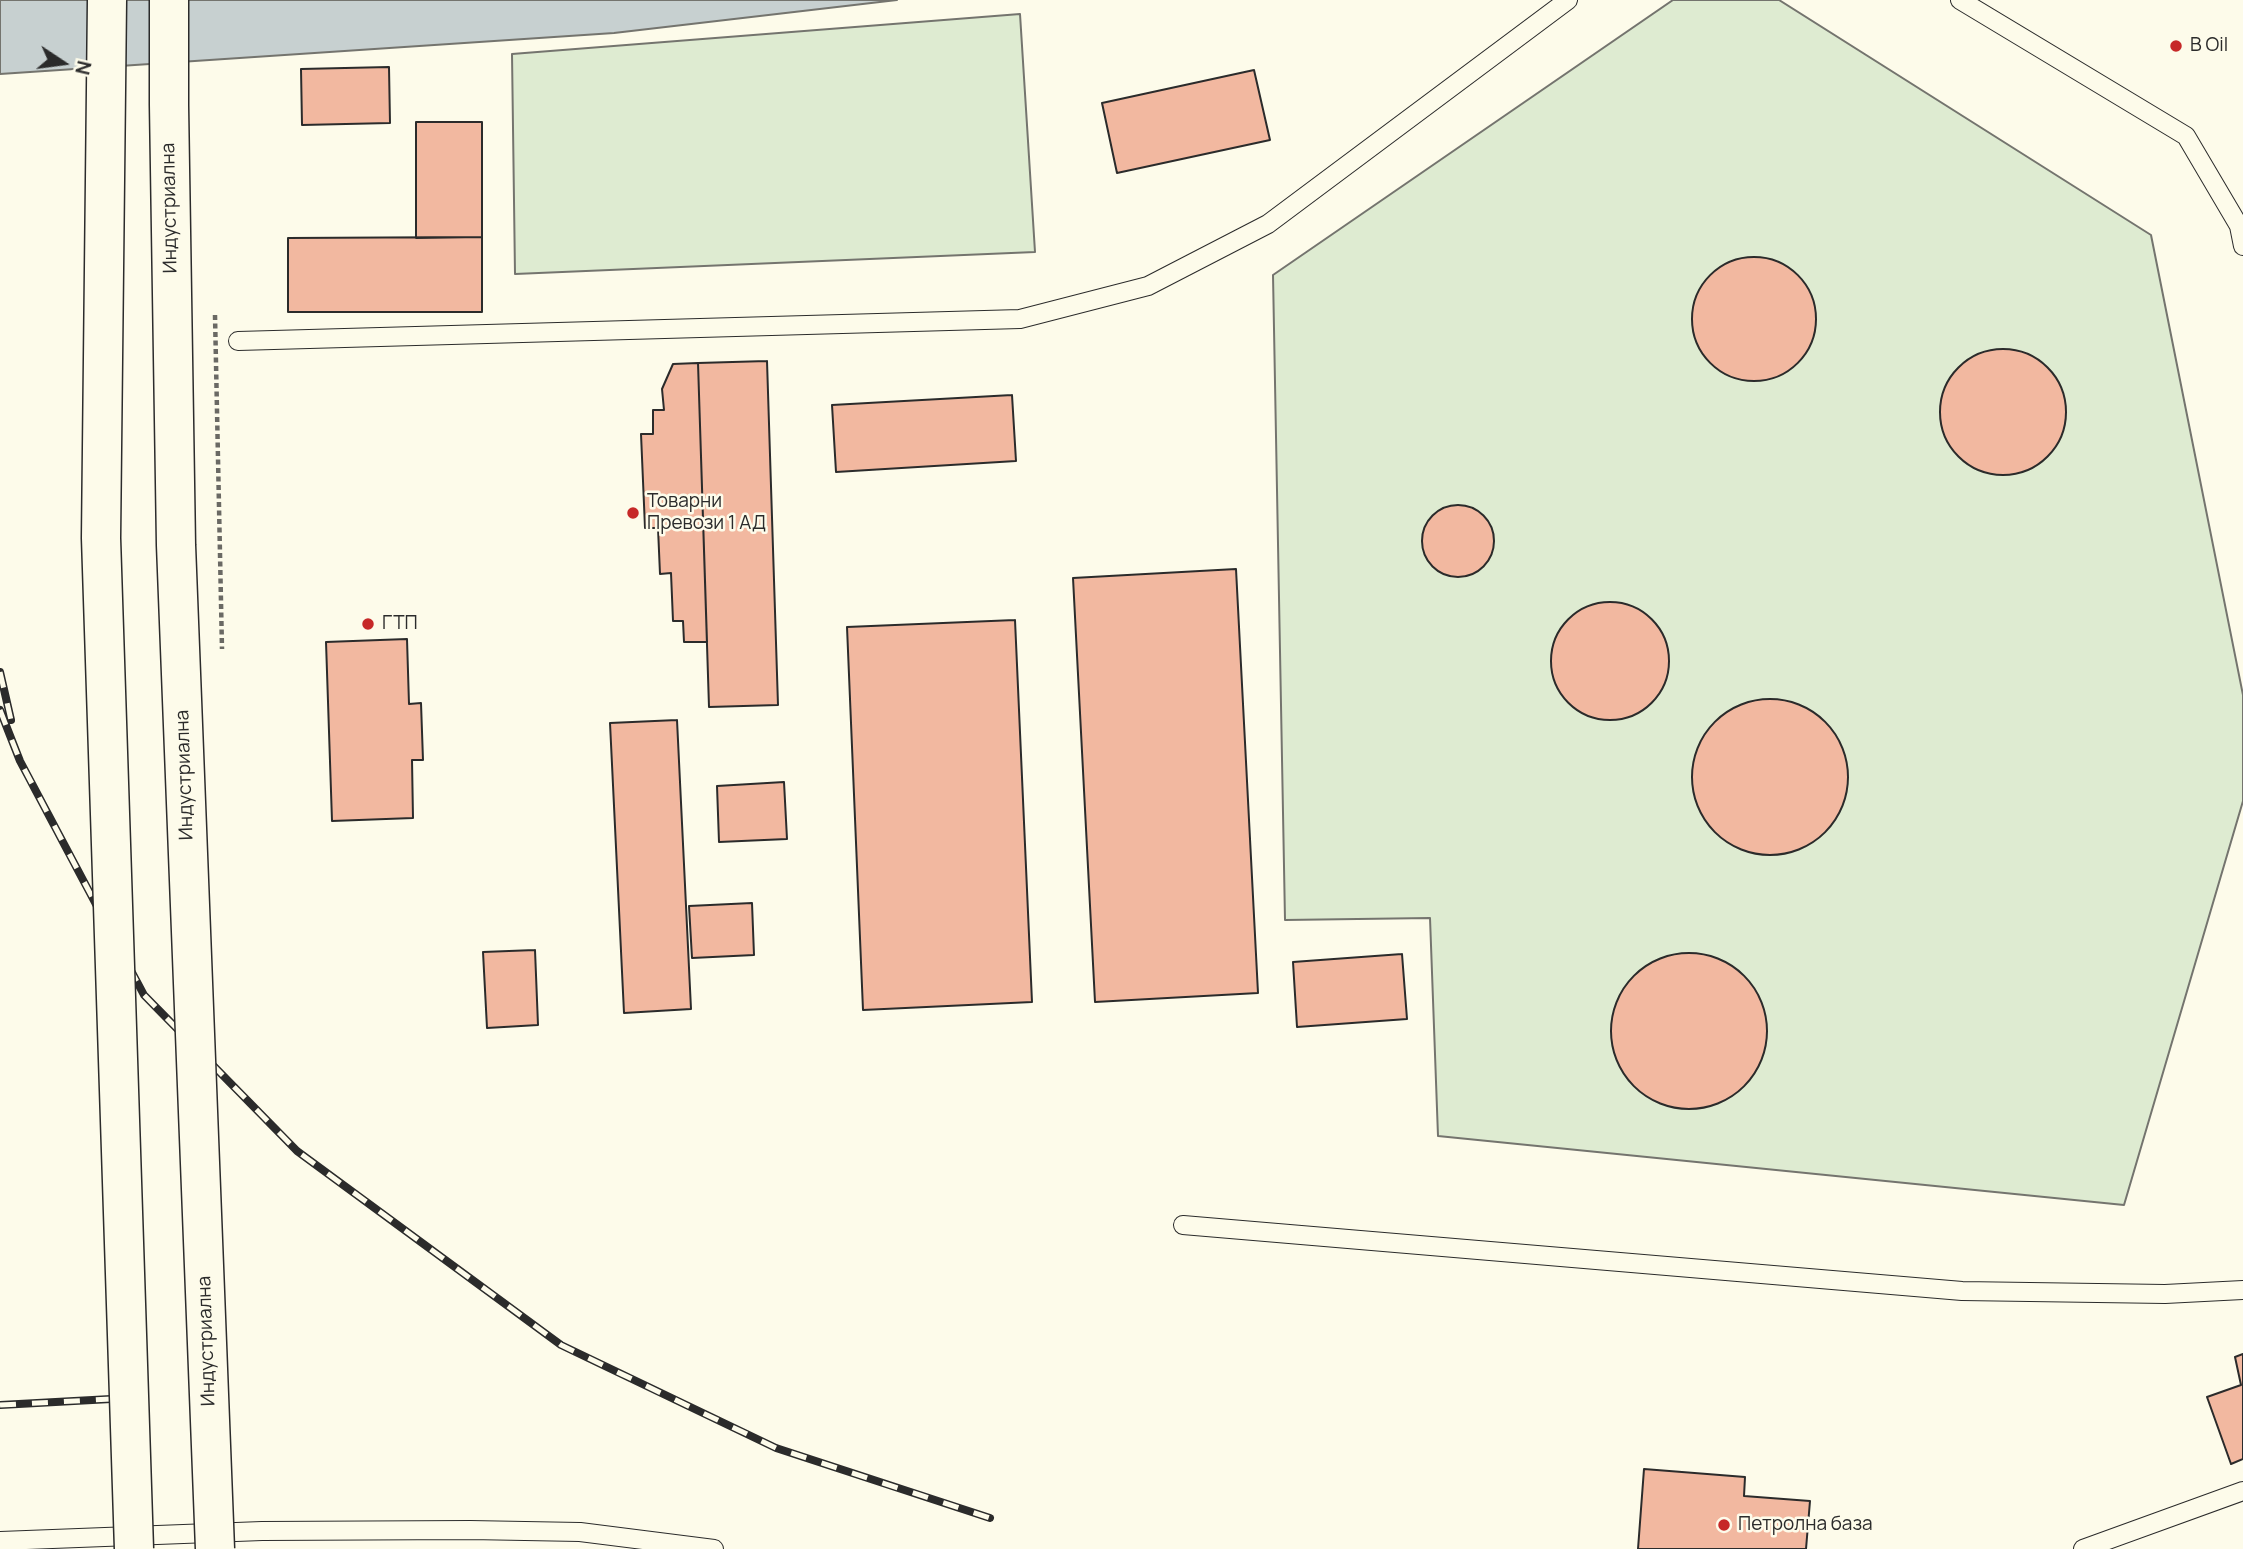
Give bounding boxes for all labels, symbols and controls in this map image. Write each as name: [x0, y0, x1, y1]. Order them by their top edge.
north arrow: [28, 28, 98, 98]
place label: B Oil: [2190, 35, 2228, 57]
marker: B Oil: [2168, 38, 2184, 54]
text: N: [69, 58, 98, 77]
street label: Индустриална: [157, 143, 183, 273]
place label: Товарни Превози 1 АД: [647, 491, 766, 535]
marker: Товарни Превози 1 АД: [625, 505, 641, 521]
place label: ГТП: [382, 613, 418, 635]
marker: ГТП: [360, 616, 376, 632]
street label: Индустриална: [171, 709, 199, 841]
street label: Индустриална: [193, 1275, 221, 1407]
place label: Петролна база: [1738, 1514, 1873, 1536]
marker: Петролна база: [1716, 1517, 1732, 1533]

